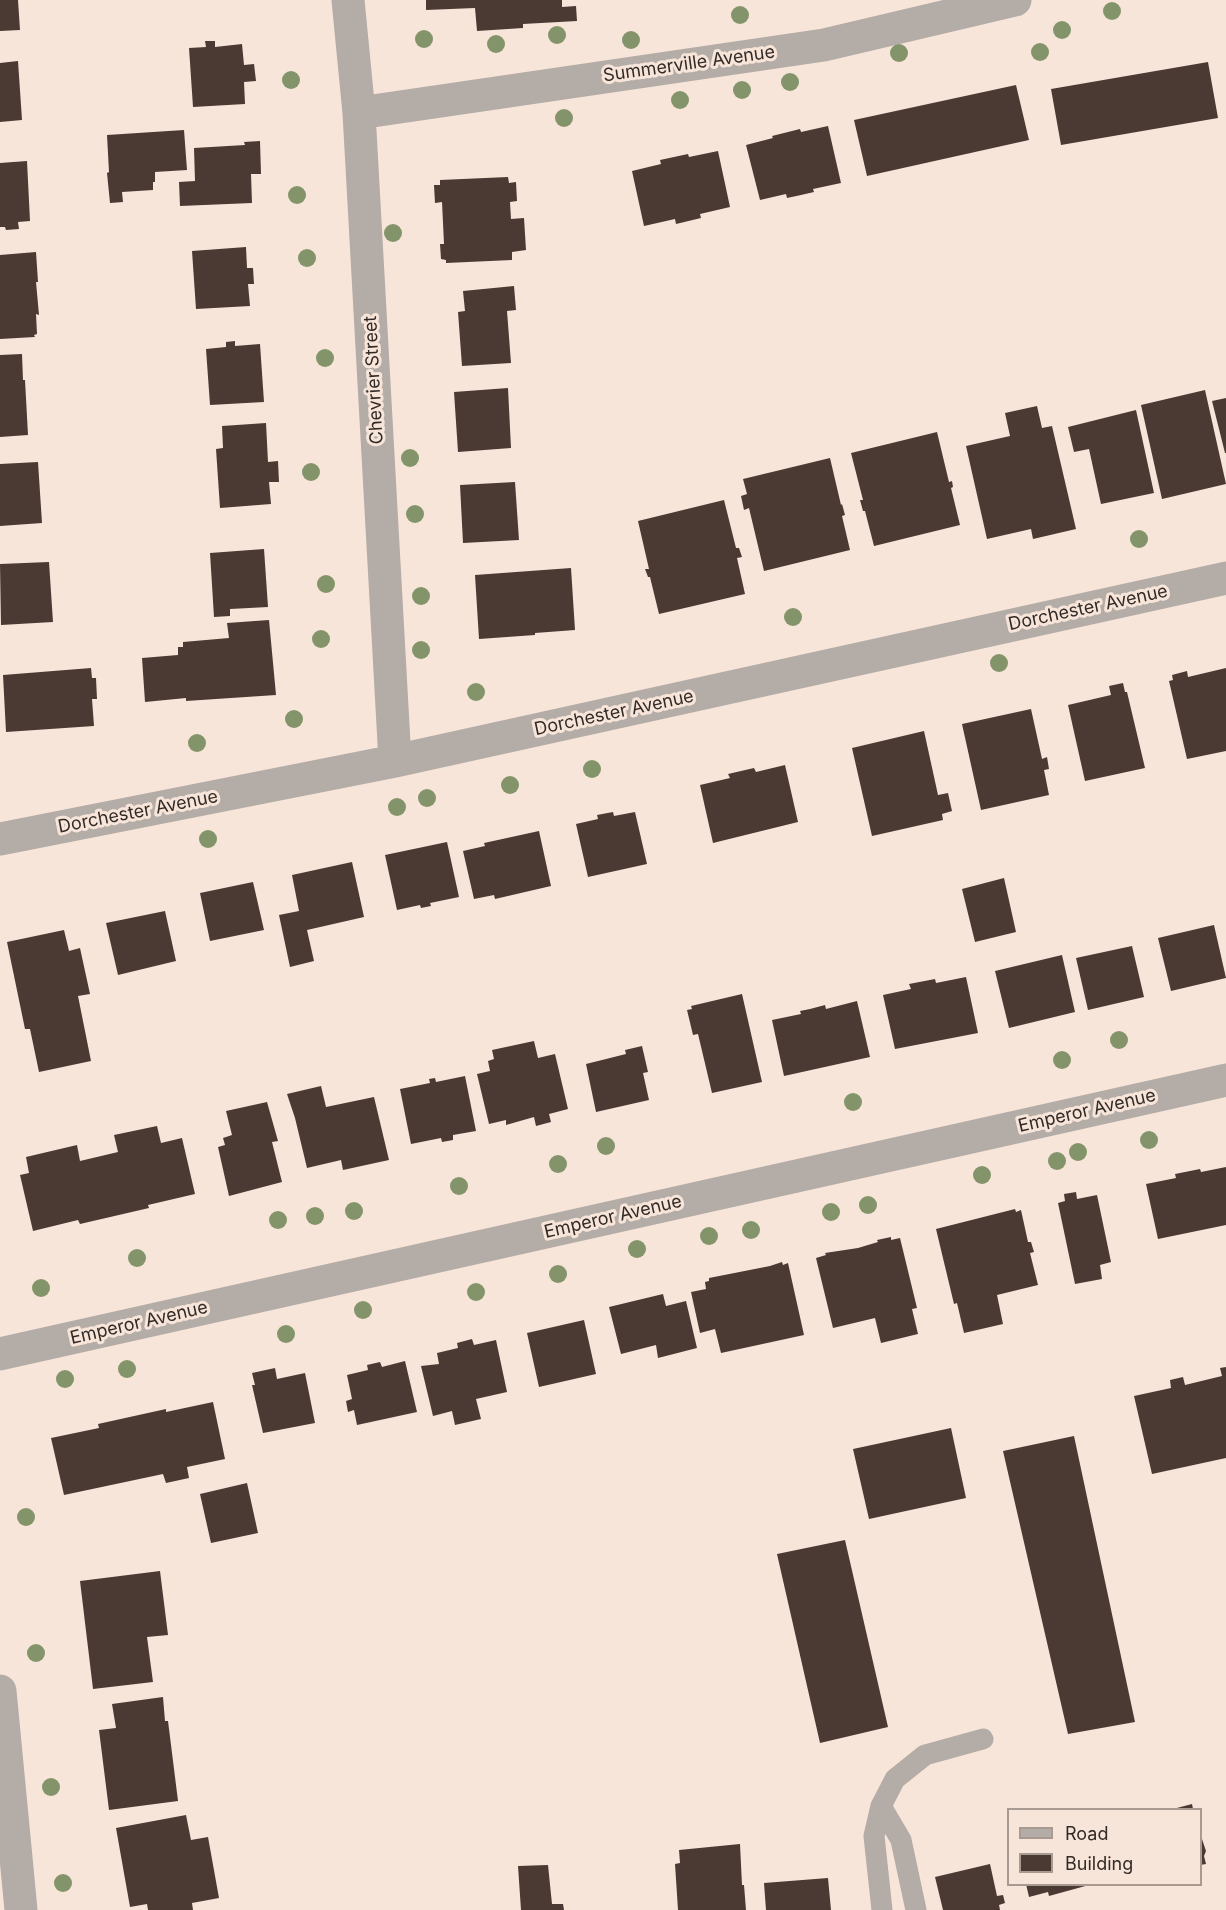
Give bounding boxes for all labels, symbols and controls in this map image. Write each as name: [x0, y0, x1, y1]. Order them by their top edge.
street label: Summerville Avenue: [602, 41, 776, 87]
street label: Chevrier Street: [360, 315, 388, 445]
street label: Dorchester Avenue: [1006, 581, 1170, 635]
street label: Dorchester Avenue: [532, 686, 696, 740]
street label: Dorchester Avenue: [56, 786, 220, 838]
street label: Emperor Avenue: [1016, 1085, 1158, 1137]
street label: Emperor Avenue: [542, 1191, 684, 1243]
street label: Emperor Avenue: [68, 1297, 210, 1349]
legend: [1007, 1808, 1202, 1886]
text: Road: [1065, 1823, 1108, 1844]
text: Building: [1065, 1853, 1133, 1874]

